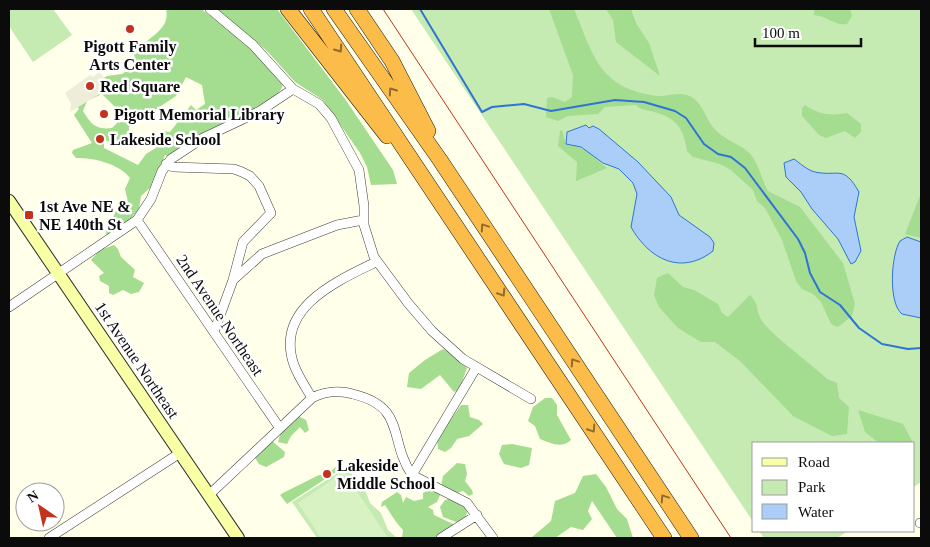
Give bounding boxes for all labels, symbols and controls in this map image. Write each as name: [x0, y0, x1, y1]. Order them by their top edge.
scale bar: [755, 15, 861, 47]
marker: Pigott Family Arts Center: [124, 23, 136, 35]
text: 100 m: [762, 25, 800, 41]
place label: Pigott Family Arts Center: [84, 38, 176, 73]
one-way arrow: [333, 43, 342, 53]
place label: Red Square: [100, 78, 180, 96]
marker: Red Square: [84, 80, 96, 92]
one-way arrow: [389, 87, 398, 97]
place label: Pigott Memorial Library: [114, 106, 285, 124]
marker: Pigott Memorial Library: [98, 108, 110, 120]
place label: Lakeside School: [110, 131, 221, 148]
marker: Lakeside School: [94, 133, 106, 145]
place label: 1st Ave NE & NE 140th St: [39, 198, 131, 233]
marker: 1st Ave NE & NE 140th St: [23, 209, 35, 221]
one-way arrow: [481, 223, 490, 233]
street label: 2nd Avenue Northeast: [173, 251, 267, 379]
one-way arrow: [496, 288, 505, 297]
street label: 1st Avenue Northeast: [92, 299, 183, 422]
one-way arrow: [571, 359, 580, 368]
one-way arrow: [585, 424, 595, 433]
legend: [752, 442, 915, 532]
text: Road: [798, 454, 830, 470]
place label: Lakeside Middle School: [337, 457, 436, 492]
marker: Lakeside Middle School: [321, 468, 333, 480]
text: Park: [798, 479, 826, 495]
north arrow: [15, 482, 65, 532]
text: N: [25, 488, 41, 506]
one-way arrow: [661, 494, 670, 503]
text: Water: [798, 504, 833, 520]

